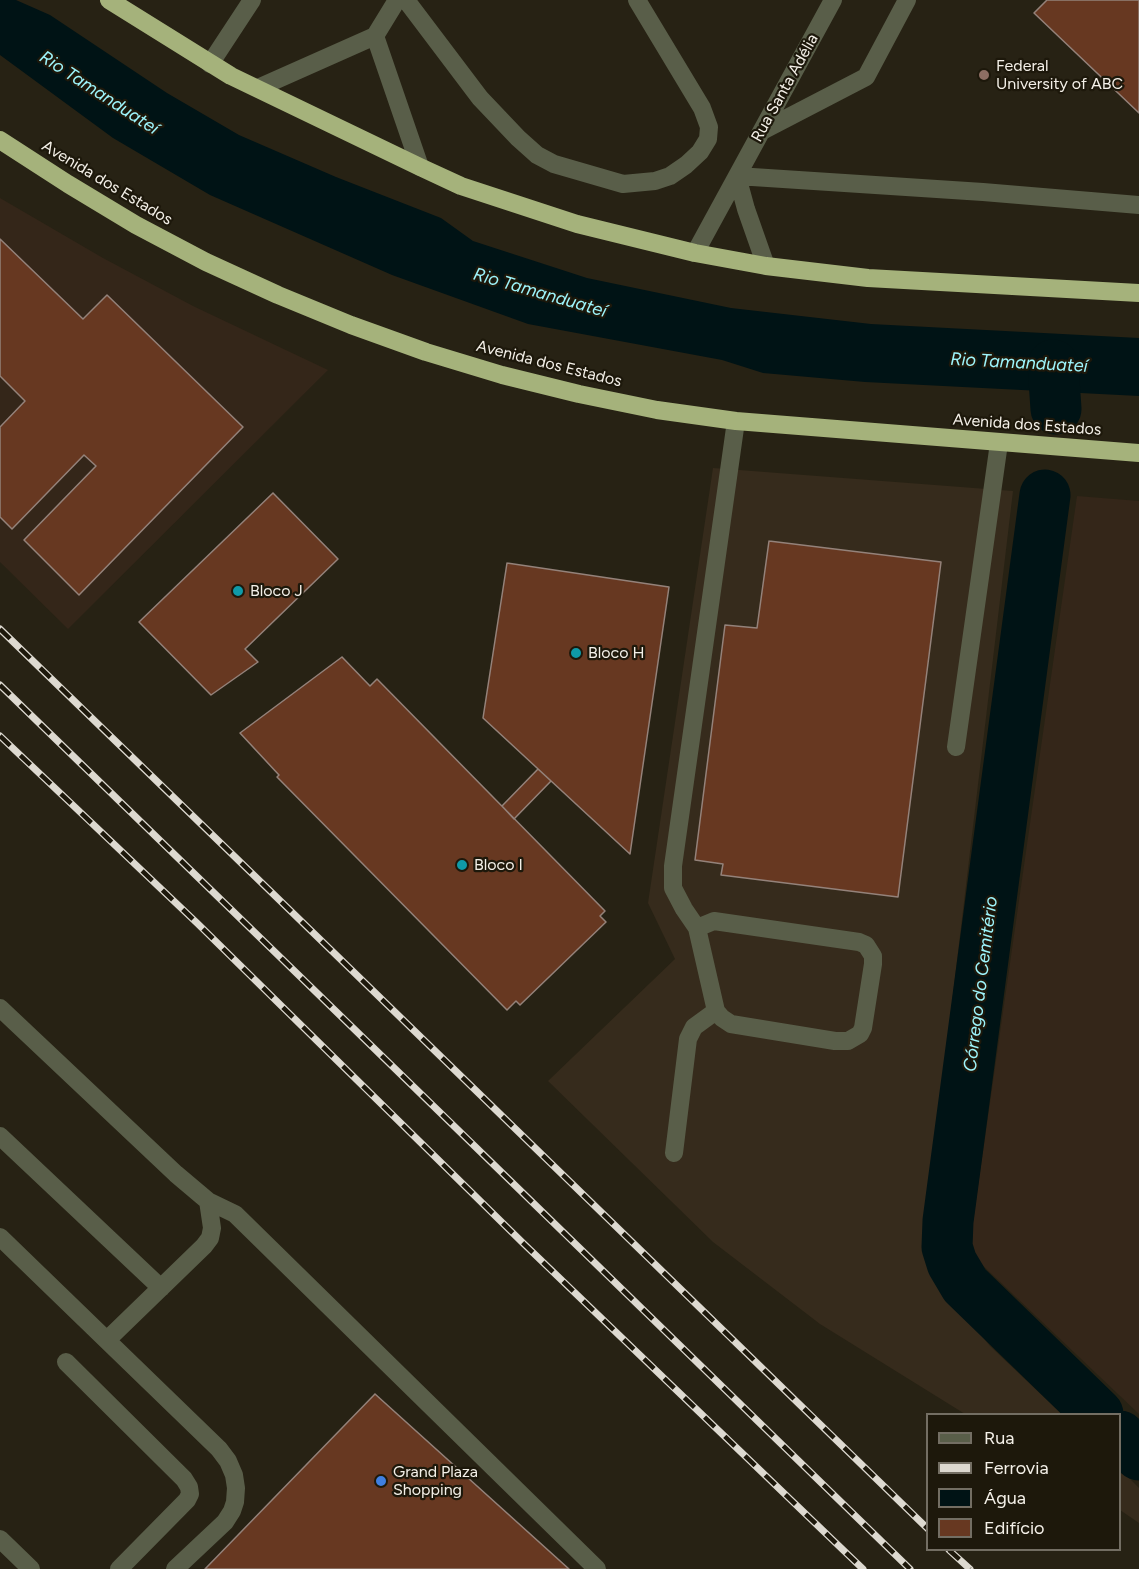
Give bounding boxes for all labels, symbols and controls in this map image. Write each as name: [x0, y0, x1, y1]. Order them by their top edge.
street label: Rua Santa Adélia: [747, 31, 823, 145]
water label: Rio Tamanduateí: [35, 46, 163, 140]
place label: Federal University of ABC: [996, 56, 1123, 94]
marker: Federal University of ABC: [977, 68, 991, 82]
street label: Avenida dos Estados: [38, 136, 176, 230]
water label: Rio Tamanduateí: [471, 264, 609, 322]
street label: Avenida dos Estados: [474, 337, 624, 391]
water label: Rio Tamanduateí: [950, 349, 1088, 377]
street label: Avenida dos Estados: [952, 410, 1102, 440]
place label: Bloco J: [250, 581, 303, 601]
marker: Bloco J: [231, 584, 245, 598]
place label: Bloco H: [588, 643, 644, 663]
marker: Bloco H: [569, 646, 583, 660]
place label: Bloco I: [474, 855, 523, 875]
marker: Bloco I: [455, 858, 469, 872]
water label: Córrego do Cemitério: [960, 895, 1002, 1073]
legend: [926, 1413, 1121, 1551]
text: Rua: [984, 1427, 1015, 1449]
text: Ferrovia: [984, 1457, 1049, 1479]
place label: Grand Plaza Shopping: [393, 1462, 478, 1500]
marker: Grand Plaza Shopping: [374, 1474, 388, 1488]
text: Água: [984, 1487, 1026, 1509]
text: Edifício: [984, 1517, 1045, 1539]

